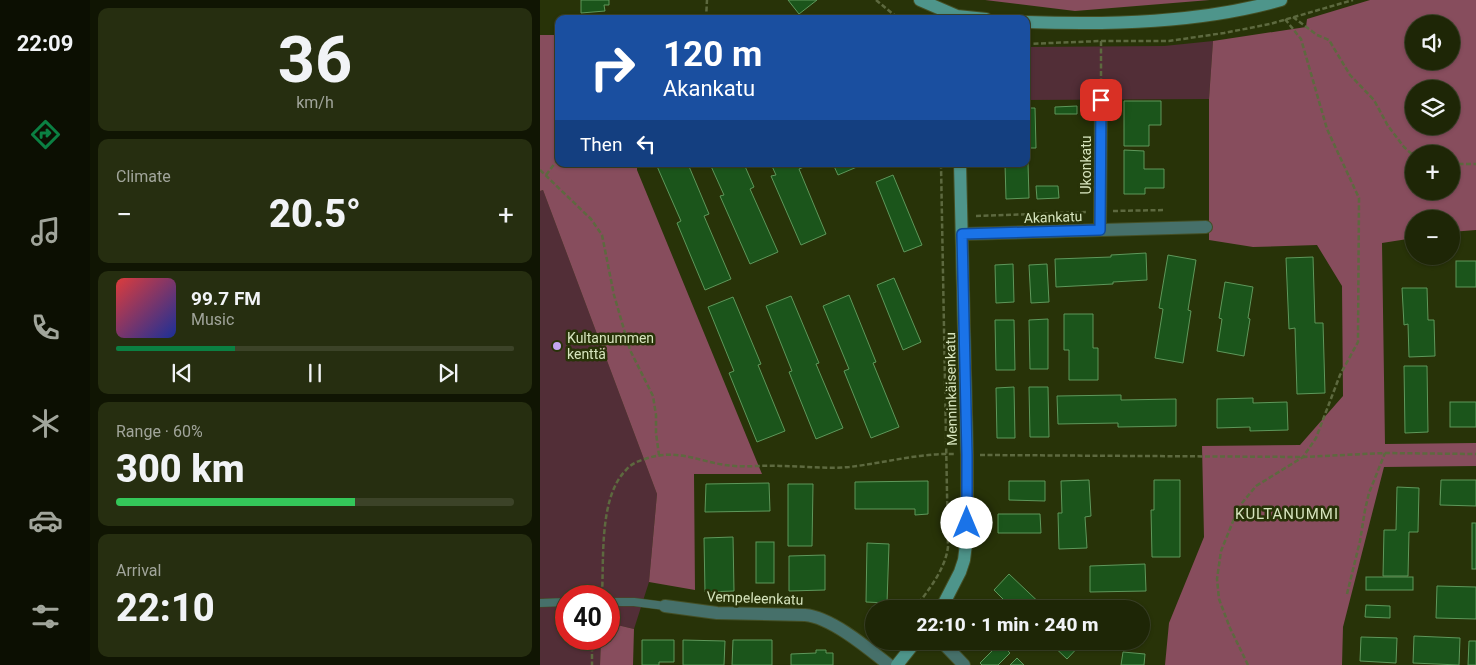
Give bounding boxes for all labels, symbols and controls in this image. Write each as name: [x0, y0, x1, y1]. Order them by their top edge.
map controls: [1405, 15, 1460, 265]
button: sound: [1405, 15, 1460, 70]
text: 36: [278, 22, 352, 98]
text: 22:09: [17, 31, 73, 56]
text: 120 m: [663, 34, 762, 75]
icon: right: [580, 35, 645, 100]
text: Akankatu: [663, 76, 755, 101]
pin: [1080, 79, 1122, 121]
button: layers: [1405, 80, 1460, 135]
icon: arrive: [1087, 86, 1115, 114]
text: km/h: [296, 93, 334, 112]
icon: directions: [28, 117, 63, 152]
icon: left: [632, 130, 660, 158]
text: Then: [580, 133, 622, 156]
street label: Ukonkatu: [1078, 136, 1094, 194]
button: +: [1405, 145, 1460, 200]
text: Climate: [116, 167, 171, 186]
text: 20.5°: [269, 192, 361, 236]
text: −: [116, 198, 132, 231]
text: +: [498, 198, 514, 231]
street label: Akankatu: [1023, 208, 1083, 226]
button: −: [1405, 210, 1460, 265]
icon: music: [28, 214, 63, 249]
text: 99.7 FM: [191, 287, 261, 310]
icon: phone: [28, 310, 63, 345]
text: Music: [191, 310, 234, 329]
place label: Kultanummen kenttä: [567, 330, 654, 362]
street label: Menninkäisenkatu: [942, 332, 960, 446]
marker: Kultanummen kenttä: [551, 340, 563, 352]
icon: previous: [168, 359, 196, 387]
icon: pause: [301, 359, 329, 387]
icon: next: [434, 359, 462, 387]
icon: climate: [28, 406, 63, 441]
text: Range · 60%: [116, 422, 203, 441]
text: 300 km: [116, 447, 245, 491]
position arrow: [940, 496, 992, 548]
icon: car: [28, 503, 63, 538]
district label: KULTANUMMI: [1235, 505, 1339, 523]
text: Arrival: [116, 561, 161, 580]
speed limit sign: 40: [555, 585, 620, 650]
text: 22:10: [116, 586, 215, 630]
street label: Vempeleenkatu: [706, 588, 804, 608]
icon: filters: [28, 599, 63, 634]
text: 22:10 · 1 min · 240 m: [916, 613, 1099, 636]

